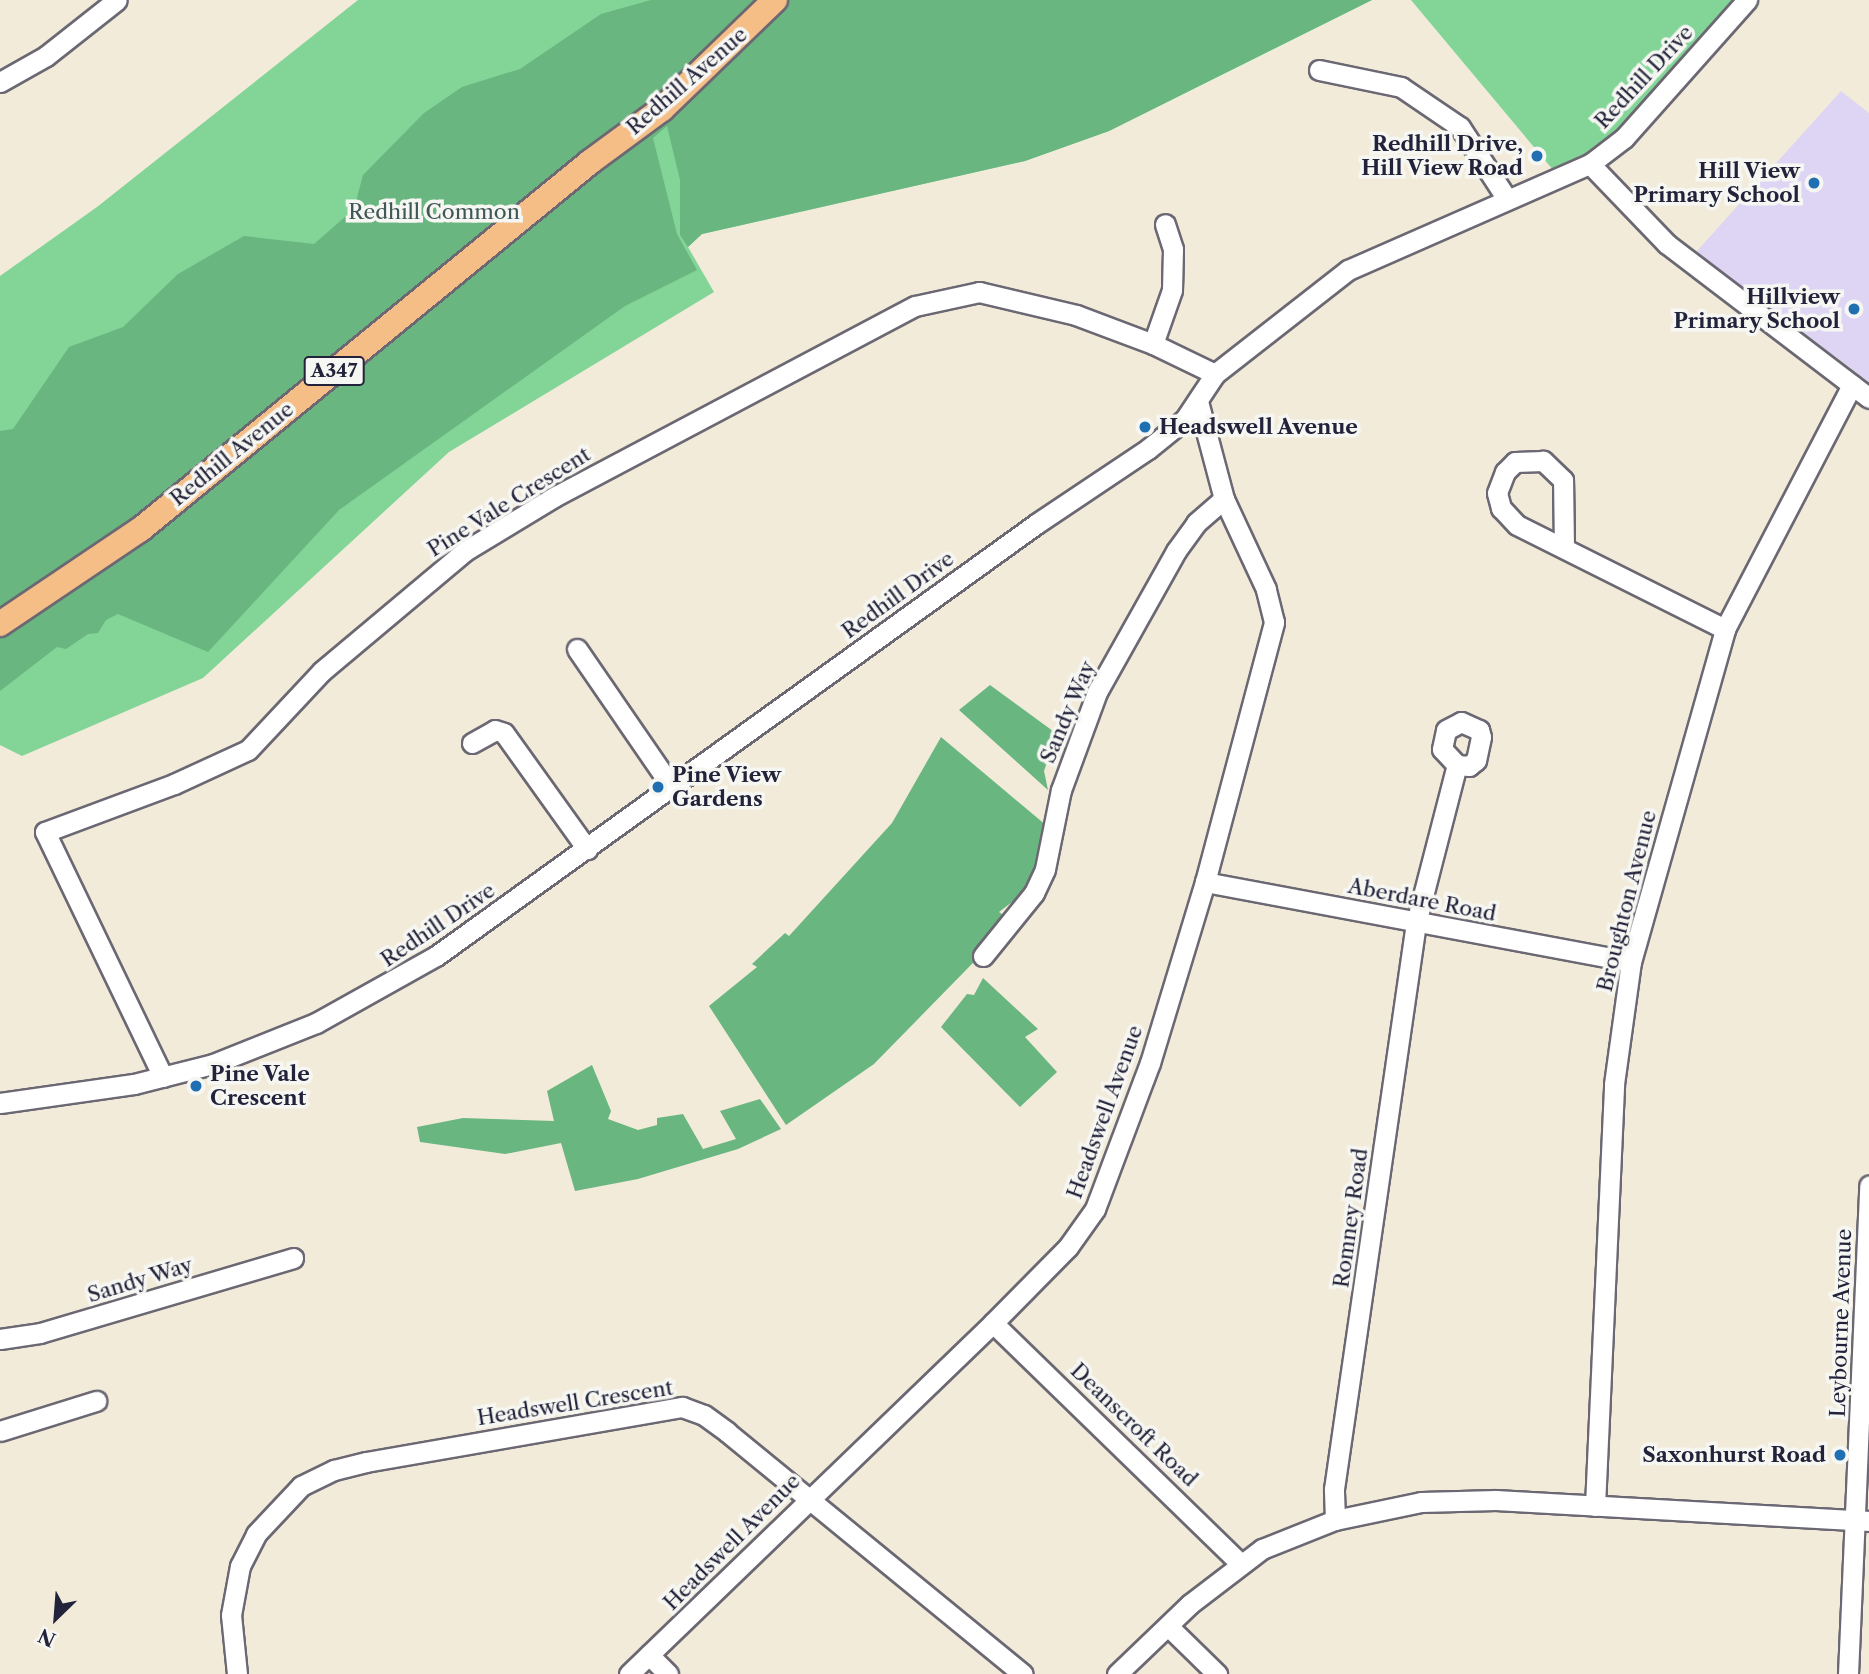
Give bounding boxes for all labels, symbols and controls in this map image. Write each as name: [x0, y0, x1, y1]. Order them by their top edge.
street label: Redhill Drive: [1590, 20, 1698, 134]
street label: Redhill Avenue: [621, 22, 753, 140]
place label: Redhill Drive, Hill View Road: [1360, 131, 1523, 181]
marker: Redhill Drive, Hill View Road: [1529, 148, 1545, 164]
place label: Hill View Primary School: [1633, 158, 1800, 208]
marker: Hill View Primary School: [1806, 175, 1822, 191]
park label: Redhill Common: [348, 199, 520, 225]
place label: Hillview Primary School: [1673, 284, 1840, 334]
marker: Hillview Primary School: [1846, 301, 1862, 317]
road number: A347: [302, 356, 366, 386]
street label: Redhill Avenue: [165, 396, 299, 512]
place label: Headswell Avenue: [1159, 414, 1359, 440]
marker: Headswell Avenue: [1137, 419, 1153, 435]
street label: Pine Vale Crescent: [423, 442, 595, 562]
street label: Redhill Drive: [837, 546, 959, 644]
street label: Sandy Way: [1035, 656, 1101, 768]
place label: Pine View Gardens: [672, 762, 782, 812]
marker: Pine View Gardens: [650, 779, 666, 795]
street label: Broughton Avenue: [1592, 807, 1662, 995]
street label: Aberdare Road: [1346, 873, 1498, 927]
street label: Redhill Drive: [376, 878, 500, 972]
street label: Headswell Avenue: [1062, 1021, 1148, 1203]
place label: Pine Vale Crescent: [210, 1061, 311, 1111]
marker: Pine Vale Crescent: [188, 1078, 204, 1094]
street label: Romney Road: [1329, 1146, 1373, 1290]
street label: Leybourne Avenue: [1825, 1228, 1857, 1418]
street label: Sandy Way: [84, 1252, 196, 1308]
street label: Deanscroft Road: [1065, 1358, 1203, 1492]
street label: Headswell Crescent: [475, 1375, 675, 1431]
place label: Saxonhurst Road: [1642, 1442, 1826, 1468]
marker: Saxonhurst Road: [1832, 1447, 1848, 1463]
street label: Headswell Avenue: [658, 1468, 806, 1616]
north arrow: [21, 1583, 91, 1653]
text: N: [35, 1624, 59, 1651]

